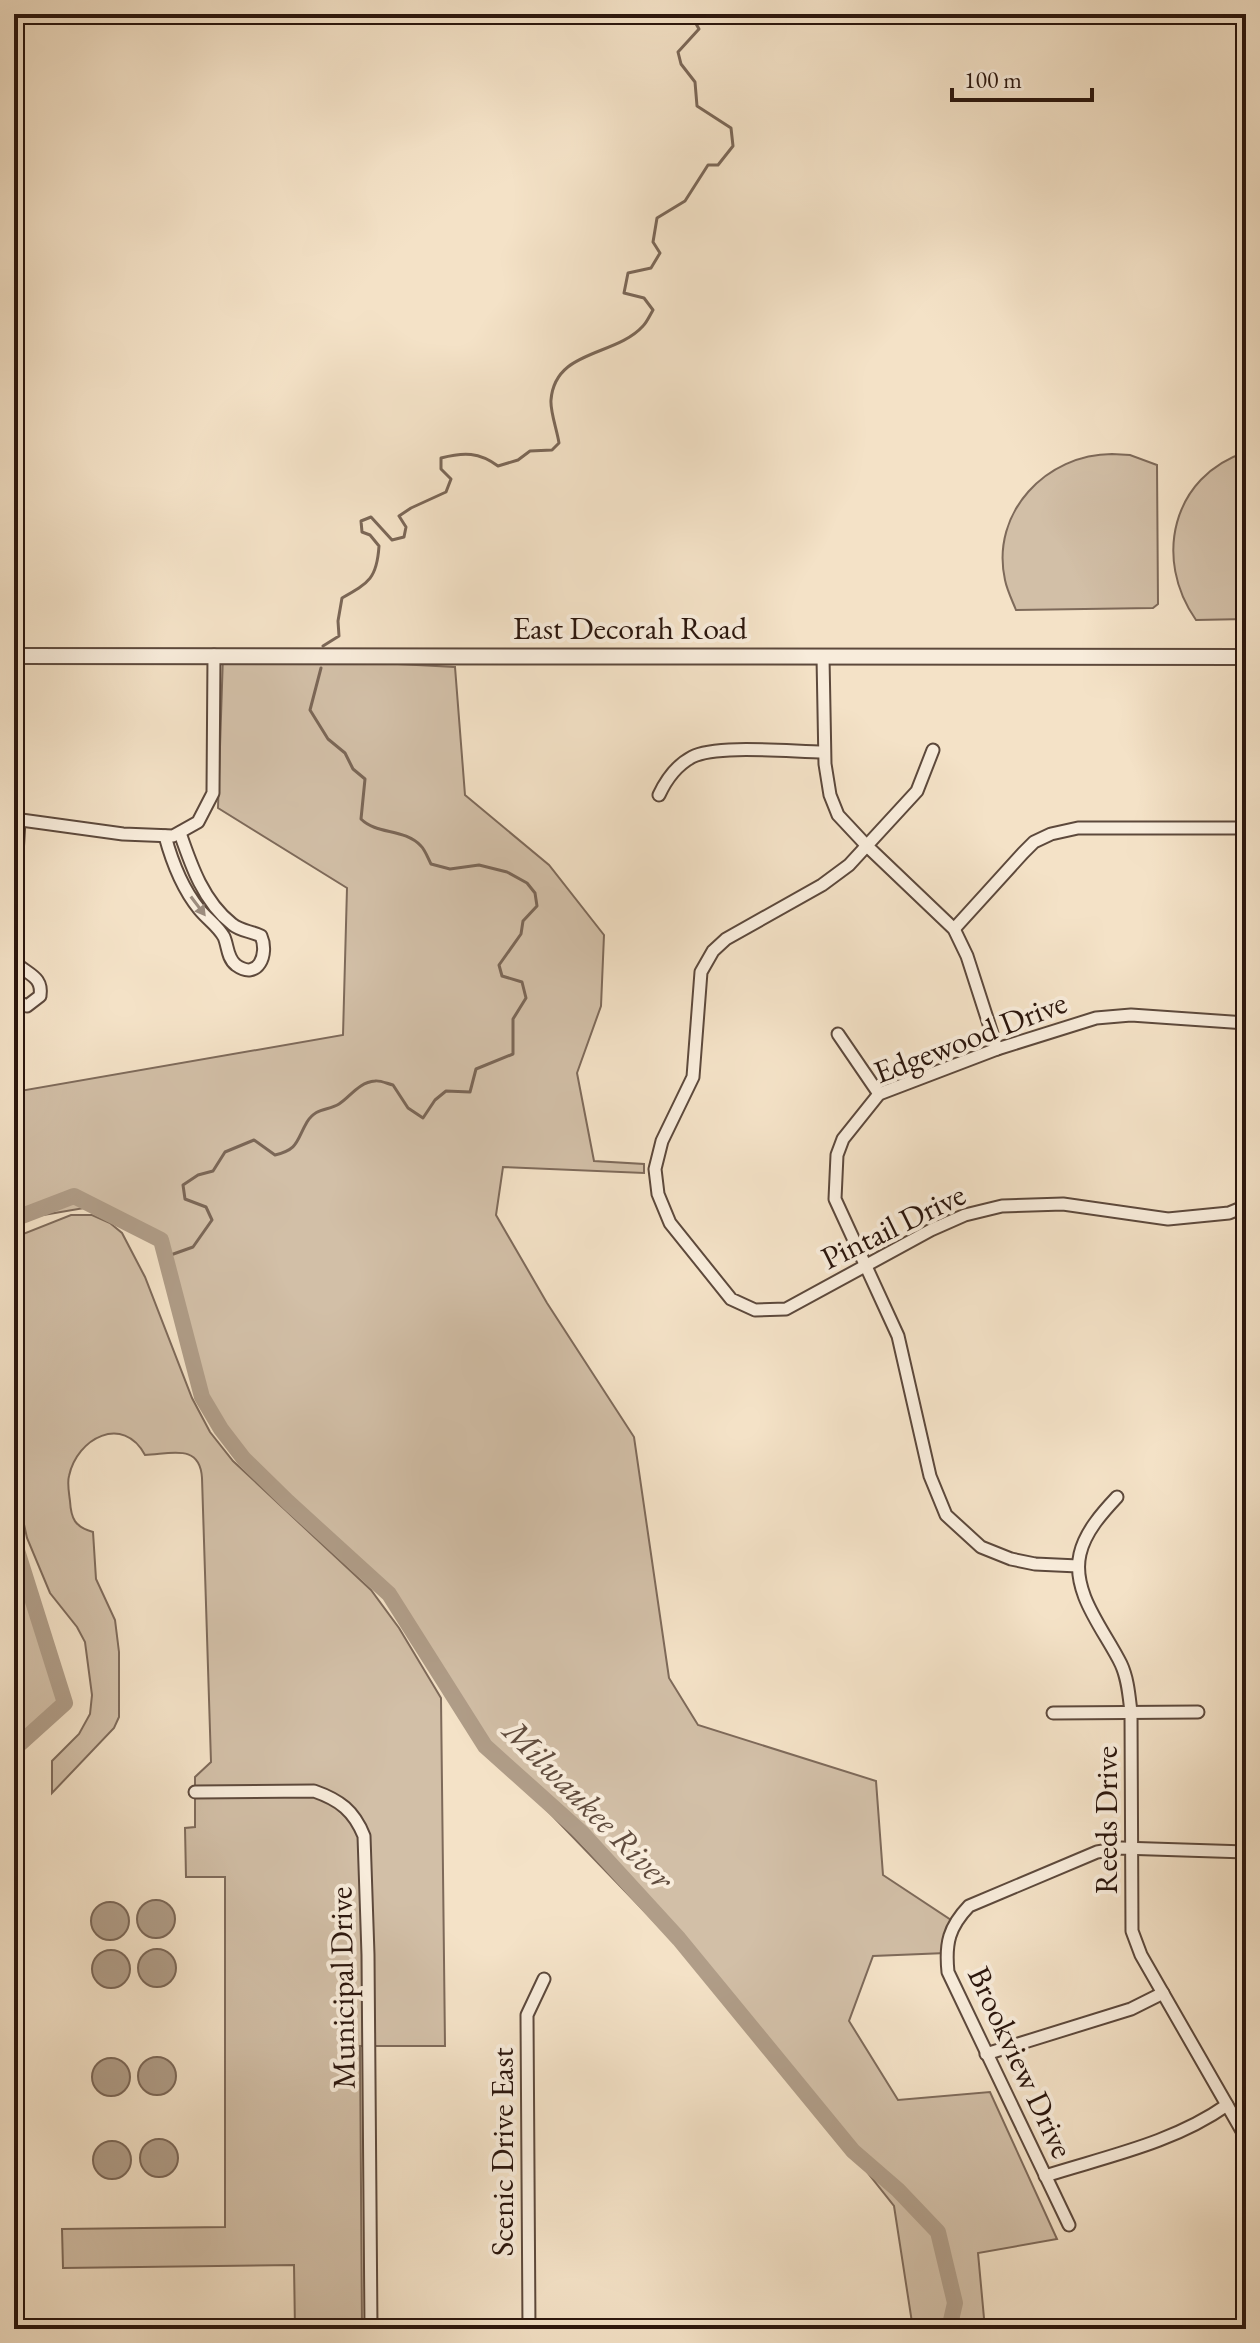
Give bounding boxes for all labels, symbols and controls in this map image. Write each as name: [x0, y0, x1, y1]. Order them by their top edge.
scale bar: [952, 52, 1092, 102]
text: 100 m: [964, 64, 1022, 95]
street label: East Decorah Road: [513, 607, 748, 649]
one-way arrow: [190, 895, 206, 917]
street label: Edgewood Drive: [867, 981, 1073, 1093]
street label: Pintail Drive: [814, 1173, 972, 1279]
water label: Milwaukee River: [493, 1708, 685, 1900]
street label: Reeds Drive: [1085, 1746, 1127, 1894]
street label: Municipal Drive: [319, 1886, 365, 2090]
street label: Brookview Drive: [958, 1959, 1084, 2165]
street label: Scenic Drive East: [481, 2047, 523, 2257]

